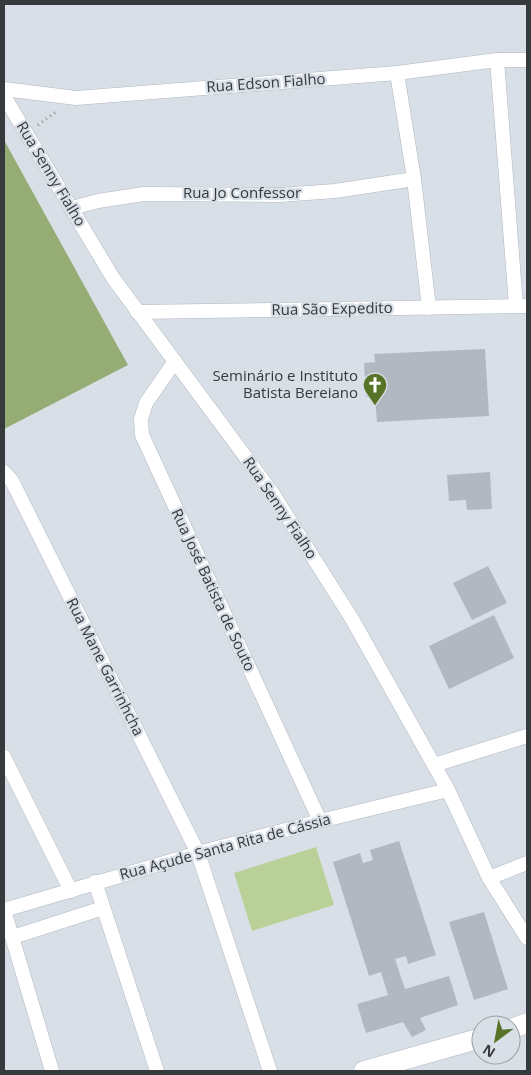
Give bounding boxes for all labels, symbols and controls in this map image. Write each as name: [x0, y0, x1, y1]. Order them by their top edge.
street label: Rua Edson Fialho: [206, 68, 326, 96]
street label: Rua Senny Fialho: [13, 117, 91, 230]
street label: Rua Jo Confessor: [183, 182, 301, 202]
street label: Rua São Expedito: [271, 297, 393, 319]
place label: Seminário e Instituto Batista Bereiano: [212, 365, 358, 402]
church icon: Seminário e Instituto Batista Bereiano: [362, 372, 388, 406]
street label: Rua Senny Fialho: [239, 453, 322, 562]
street label: Rua José Batista de Souto: [167, 505, 260, 674]
street label: Rua Mane Garrinhcha: [62, 594, 149, 739]
street label: Rua Açude Santa Rita de Cássia: [117, 808, 332, 884]
north arrow: [471, 1015, 521, 1065]
text: N: [479, 1040, 499, 1063]

